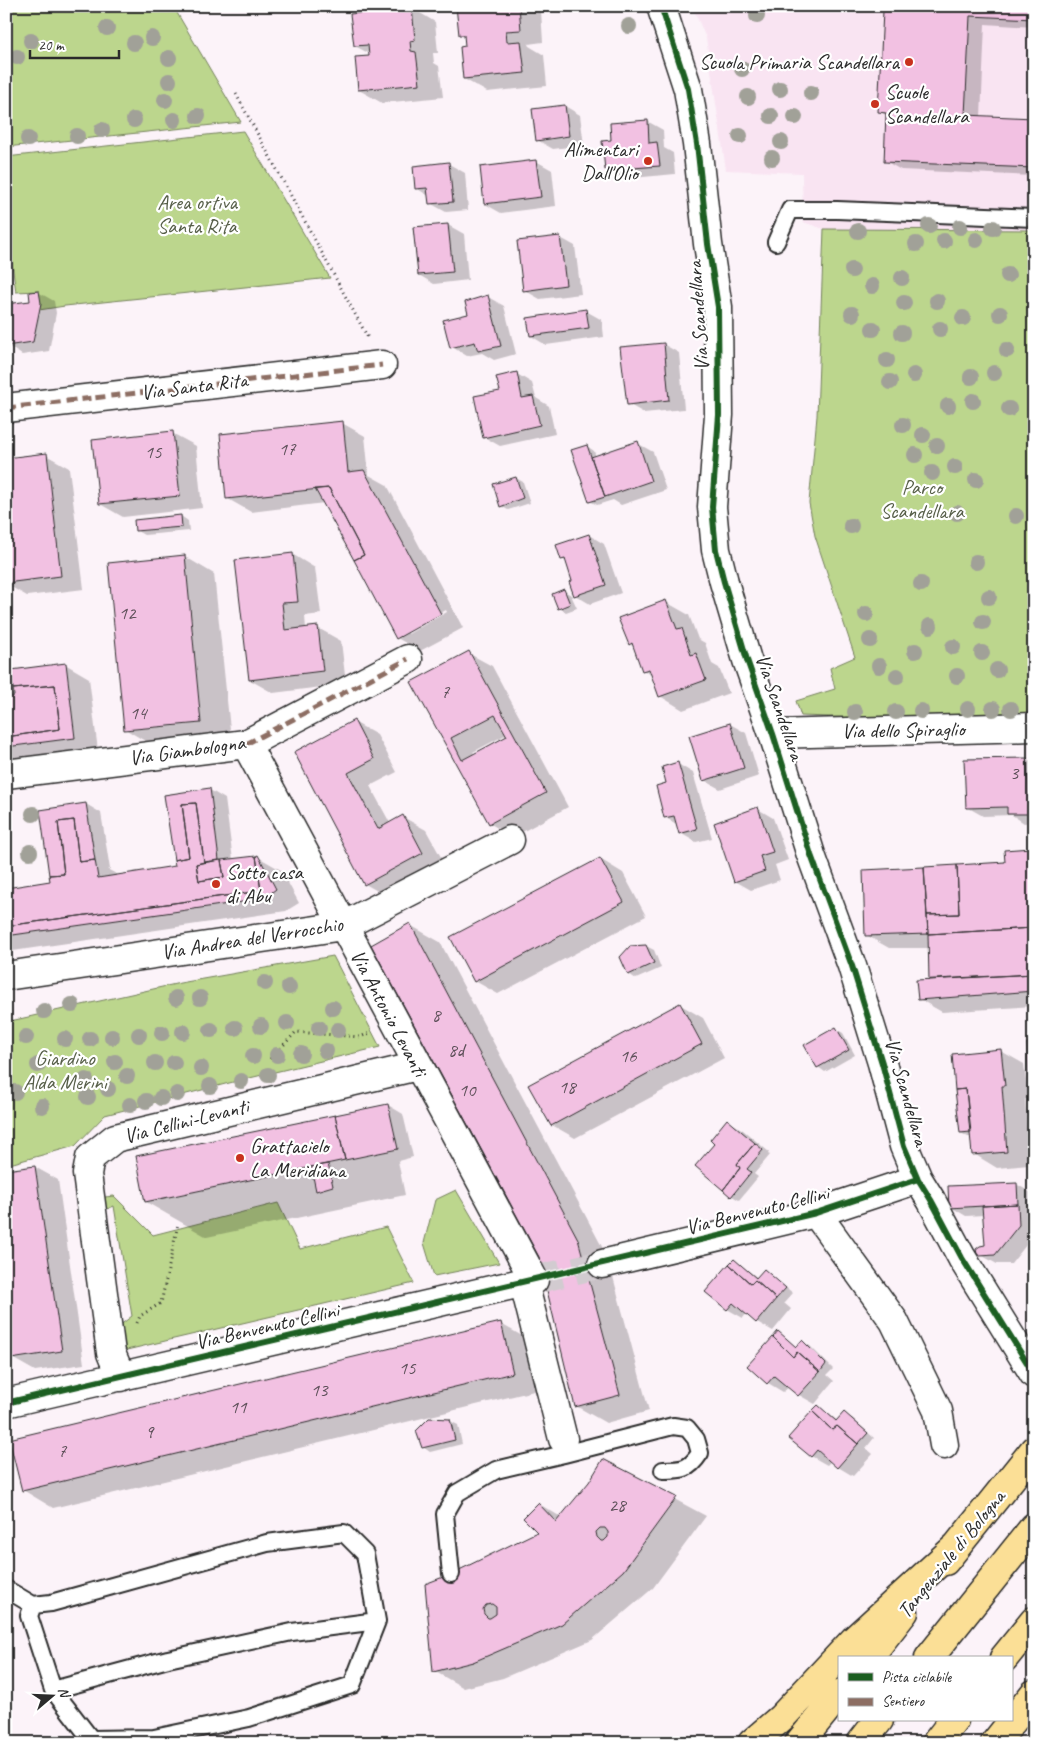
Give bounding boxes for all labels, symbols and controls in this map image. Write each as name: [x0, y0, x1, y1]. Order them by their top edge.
scale bar: [30, 28, 119, 60]
text: 20 m: [38, 36, 65, 55]
place label: Scuola Primaria Scandellara: [699, 49, 901, 75]
marker: Scuola Primaria Scandellara: [903, 56, 915, 68]
place label: Scuole Scandellara: [885, 79, 970, 129]
marker: Scuole Scandellara: [869, 98, 881, 110]
place label: Alimentari Dall'Olio: [564, 136, 641, 186]
marker: Alimentari Dall'Olio: [642, 155, 654, 167]
park label: Area ortiva Santa Rita: [157, 189, 239, 239]
street label: Via Scandellara: [681, 258, 715, 372]
street label: Via Santa Rita: [139, 366, 251, 405]
house number: 17: [278, 437, 297, 461]
house number: 15: [144, 440, 163, 464]
park label: Parco Scandellara: [880, 474, 966, 524]
house number: 12: [118, 601, 137, 625]
street label: Via Scandellara: [750, 651, 811, 766]
house number: 7: [441, 680, 451, 704]
house number: 14: [129, 701, 149, 725]
street label: Via dello Spiraglio: [841, 716, 967, 744]
street label: Via Giambologna: [127, 729, 248, 771]
house number: 3: [1010, 761, 1020, 785]
place label: Sotto casa di Abu: [226, 859, 304, 909]
marker: Sotto casa di Abu: [210, 878, 222, 890]
street label: Via Andrea del Verrocchio: [159, 911, 346, 965]
street label: Via Antonio Levanti: [345, 945, 435, 1084]
house number: 8: [432, 1003, 443, 1027]
street label: Via Scandellara: [879, 1035, 935, 1151]
house number: 8d: [448, 1038, 468, 1062]
house number: 16: [619, 1044, 638, 1068]
park label: Giardino Alda Merini: [23, 1045, 110, 1095]
house number: 18: [558, 1075, 578, 1099]
house number: 10: [458, 1078, 477, 1102]
street label: Via Cellini-Levanti: [121, 1092, 254, 1149]
place label: Grattacielo La Meridiana: [250, 1133, 348, 1183]
marker: Grattacielo La Meridiana: [234, 1152, 246, 1164]
street label: Via Benvenuto Cellini: [683, 1179, 834, 1240]
street label: Via Benvenuto Cellini: [193, 1296, 344, 1355]
house number: 15: [398, 1356, 417, 1380]
house number: 13: [310, 1378, 329, 1402]
house number: 11: [229, 1395, 248, 1419]
house number: 9: [145, 1420, 155, 1444]
house number: 7: [58, 1439, 68, 1463]
street label: Tangenziale di Bologna: [891, 1483, 1012, 1623]
house number: 28: [608, 1493, 628, 1517]
legend: [838, 1656, 1012, 1722]
text: Pista ciclabile: [882, 1668, 952, 1687]
north arrow: [28, 1672, 78, 1722]
text: N: [54, 1685, 74, 1701]
text: Sentiero: [882, 1692, 925, 1711]

